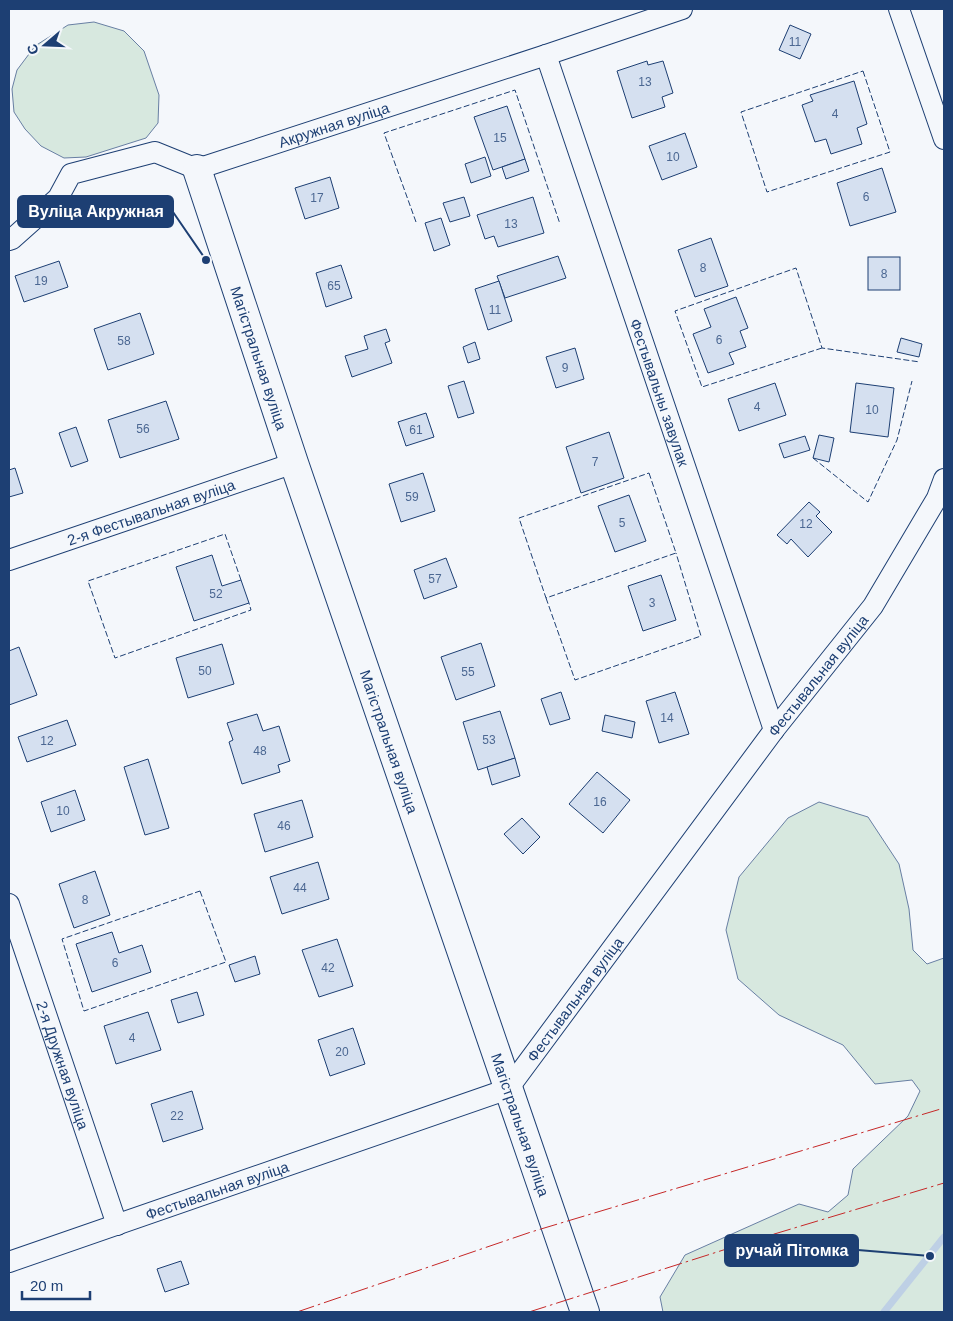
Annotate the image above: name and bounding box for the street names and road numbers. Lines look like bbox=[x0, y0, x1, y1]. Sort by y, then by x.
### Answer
street label: Акружная вуліца bbox=[276, 98, 392, 150]
street label: Магістральная вуліца bbox=[228, 284, 291, 433]
street label: Фестывальны завулак bbox=[627, 316, 693, 469]
street label: 2-я Фестывальная вуліца bbox=[65, 475, 238, 548]
street label: Фестывальная вуліца bbox=[764, 611, 872, 739]
street label: Магістральная вуліца bbox=[357, 668, 422, 816]
street label: Фестывальная вуліца bbox=[523, 933, 627, 1065]
street label: 2-я Дружная вуліца bbox=[34, 999, 93, 1132]
street label: Магістральная вуліца bbox=[488, 1051, 553, 1199]
street label: Фестывальная вуліца bbox=[143, 1157, 291, 1223]

